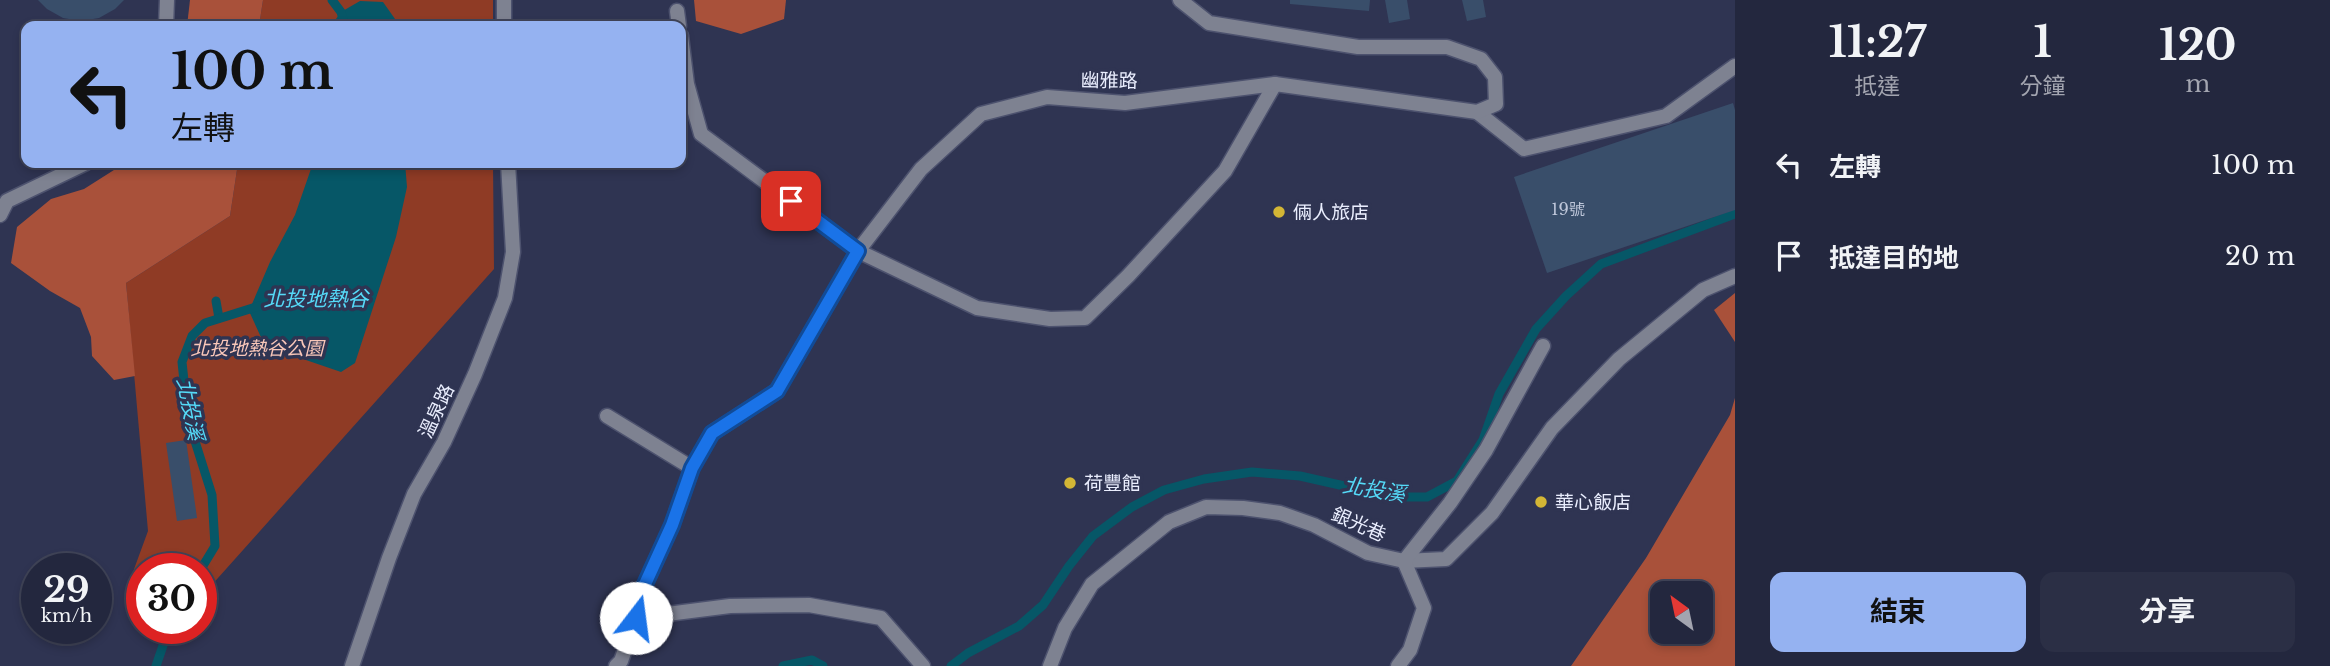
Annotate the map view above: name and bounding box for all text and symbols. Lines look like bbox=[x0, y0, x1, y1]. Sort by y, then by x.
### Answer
text: 11:27 bbox=[1829, 16, 1926, 68]
text: 1 bbox=[2033, 16, 2052, 68]
text: 120 bbox=[2159, 19, 2236, 71]
text: 100 m bbox=[171, 41, 334, 102]
icon: left bbox=[56, 49, 147, 140]
street label: 幽雅路 bbox=[1080, 69, 1138, 92]
text: m bbox=[2185, 70, 2210, 98]
text: 抵達 bbox=[1854, 72, 1900, 100]
text: 分鐘 bbox=[2020, 72, 2066, 100]
text: 左轉 bbox=[171, 108, 235, 148]
icon: left bbox=[1770, 146, 1808, 184]
text: 100 m bbox=[2211, 149, 2295, 181]
text: 左轉 bbox=[1829, 151, 1881, 183]
pin bbox=[761, 171, 821, 231]
icon: arrive bbox=[772, 182, 810, 220]
house number: 19號 bbox=[1551, 199, 1585, 219]
place label: 倆人旅店 bbox=[1293, 201, 1369, 224]
marker: 倆人旅店 bbox=[1271, 204, 1287, 220]
icon: arrive bbox=[1770, 237, 1808, 275]
text: 20 m bbox=[2225, 240, 2295, 272]
text: 抵達目的地 bbox=[1829, 242, 1959, 274]
water label: 北投地熱谷 bbox=[264, 286, 370, 312]
park label: 北投地熱谷公園 bbox=[190, 337, 326, 360]
water label: 北投溪 bbox=[171, 376, 209, 445]
street label: 溫泉路 bbox=[414, 381, 459, 442]
place label: 荷豐館 bbox=[1084, 472, 1141, 495]
water label: 北投溪 bbox=[1341, 472, 1410, 508]
marker: 荷豐館 bbox=[1062, 475, 1078, 491]
place label: 華心飯店 bbox=[1555, 491, 1631, 514]
marker: 華心飯店 bbox=[1533, 494, 1549, 510]
street label: 銀光巷 bbox=[1328, 502, 1390, 547]
speed limit sign: 30 bbox=[126, 553, 217, 644]
text: 29 bbox=[43, 568, 90, 611]
button: 結束 bbox=[1770, 572, 2026, 652]
button: 分享 bbox=[2040, 572, 2295, 652]
position arrow bbox=[599, 581, 673, 655]
north arrow bbox=[1650, 581, 1713, 644]
map controls bbox=[1650, 581, 1713, 644]
text: km/h bbox=[41, 605, 92, 627]

